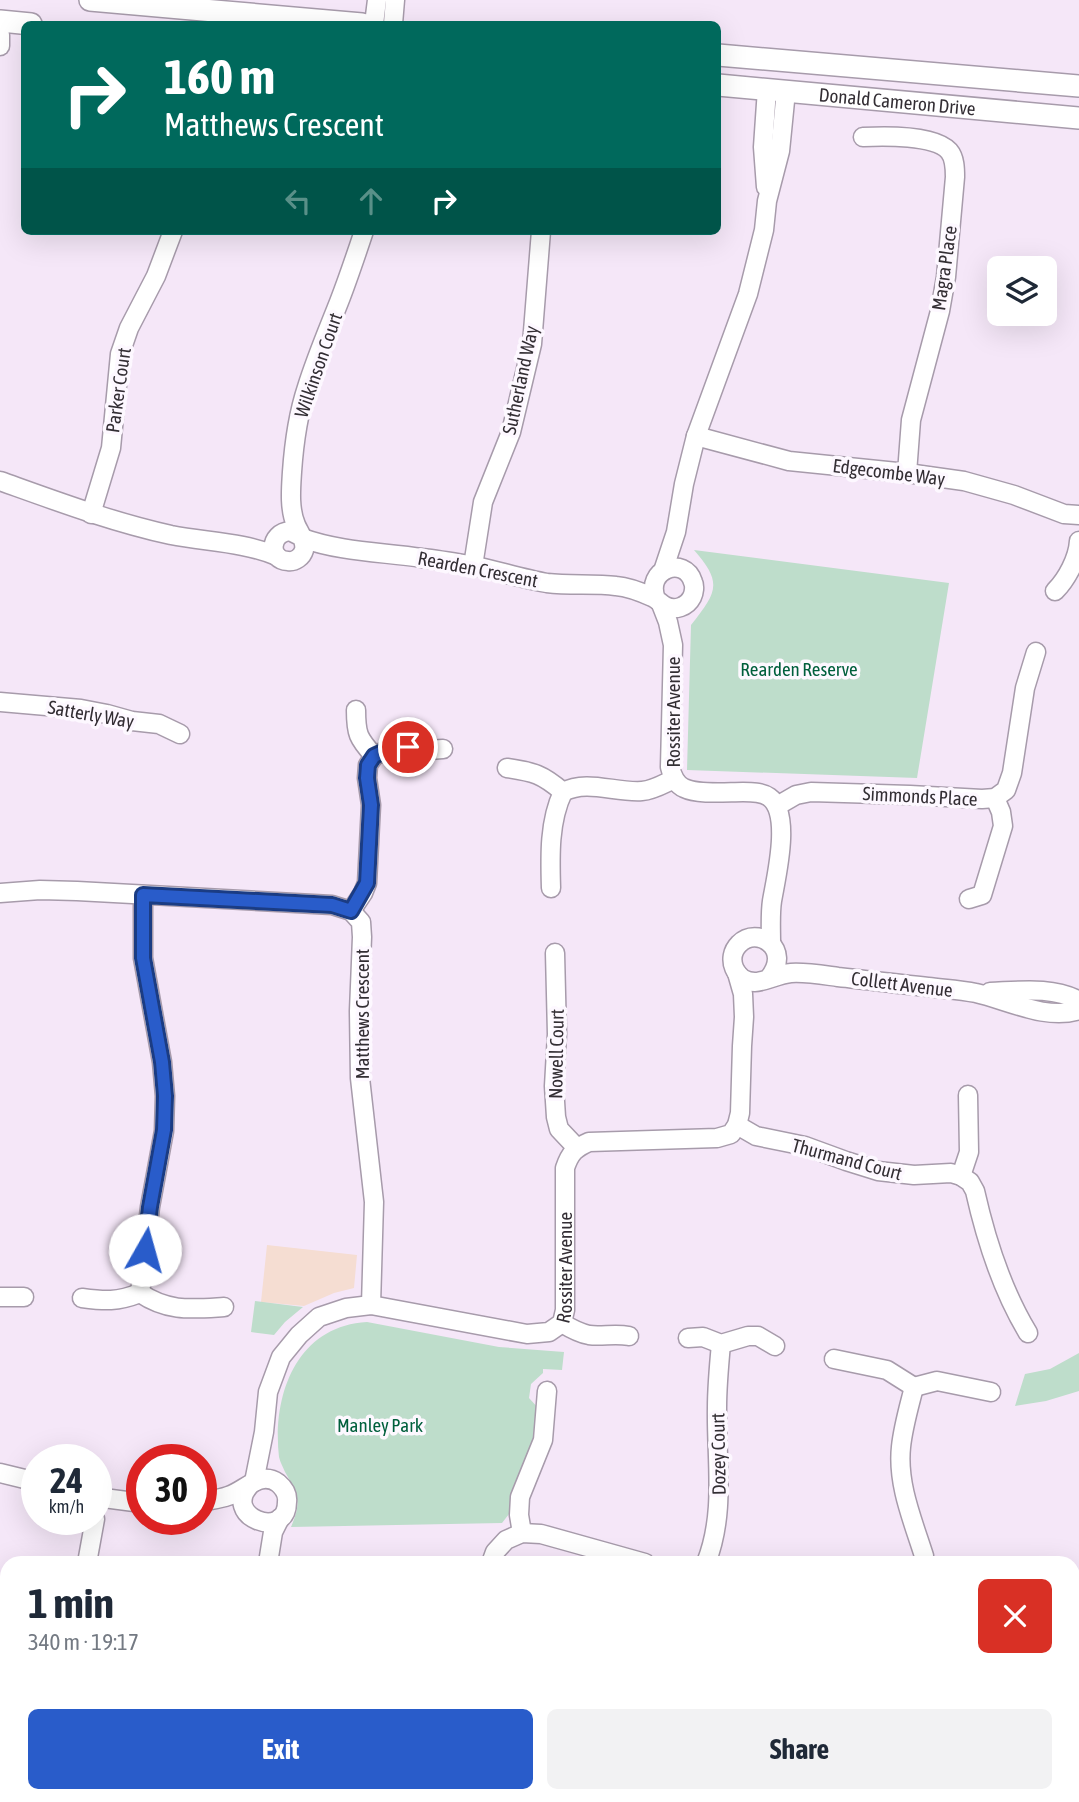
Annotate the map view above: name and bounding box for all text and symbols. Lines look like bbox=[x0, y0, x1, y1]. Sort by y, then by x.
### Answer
text: 160 m bbox=[164, 48, 275, 104]
icon: right bbox=[49, 49, 140, 140]
street label: Donald Cameron Drive bbox=[818, 83, 976, 119]
text: Matthews Crescent bbox=[164, 106, 384, 143]
icon: left bbox=[279, 182, 317, 220]
icon: ahead bbox=[352, 182, 390, 220]
icon: right bbox=[425, 182, 463, 220]
street label: Magra Place bbox=[927, 224, 961, 312]
map controls bbox=[987, 256, 1057, 326]
button: layers bbox=[987, 256, 1057, 326]
street label: Wilkinson Court bbox=[290, 310, 346, 420]
street label: Sutherland Way bbox=[498, 323, 542, 436]
street label: Parker Court bbox=[101, 346, 135, 434]
street label: Edgecombe Way bbox=[831, 454, 947, 490]
street label: Rearden Crescent bbox=[416, 547, 540, 591]
street label: Rossiter Avenue bbox=[662, 657, 684, 767]
park label: Rearden Reserve bbox=[740, 658, 858, 680]
street label: Satterly Way bbox=[46, 696, 136, 732]
pin bbox=[378, 717, 438, 777]
icon: arrive bbox=[389, 728, 427, 766]
street label: Simmonds Place bbox=[862, 782, 978, 810]
street label: Matthews Crescent bbox=[351, 949, 373, 1079]
street label: Collett Avenue bbox=[850, 967, 954, 1001]
street label: Nowell Court bbox=[544, 1009, 568, 1099]
street label: Thurmand Court bbox=[790, 1134, 904, 1184]
street label: Rossiter Avenue bbox=[551, 1212, 576, 1325]
position arrow bbox=[108, 1213, 182, 1287]
street label: Dozey Court bbox=[706, 1413, 730, 1495]
park label: Manley Park bbox=[337, 1414, 424, 1436]
speed limit sign: 30 bbox=[126, 1444, 217, 1535]
text: 24 bbox=[50, 1460, 83, 1500]
text: km/h bbox=[49, 1496, 84, 1517]
text: 1 min bbox=[28, 1579, 114, 1627]
button: close bbox=[978, 1579, 1052, 1653]
text: 340 m · 19:17 bbox=[28, 1629, 139, 1655]
button: Exit bbox=[28, 1709, 533, 1789]
button: Share bbox=[547, 1709, 1052, 1789]

